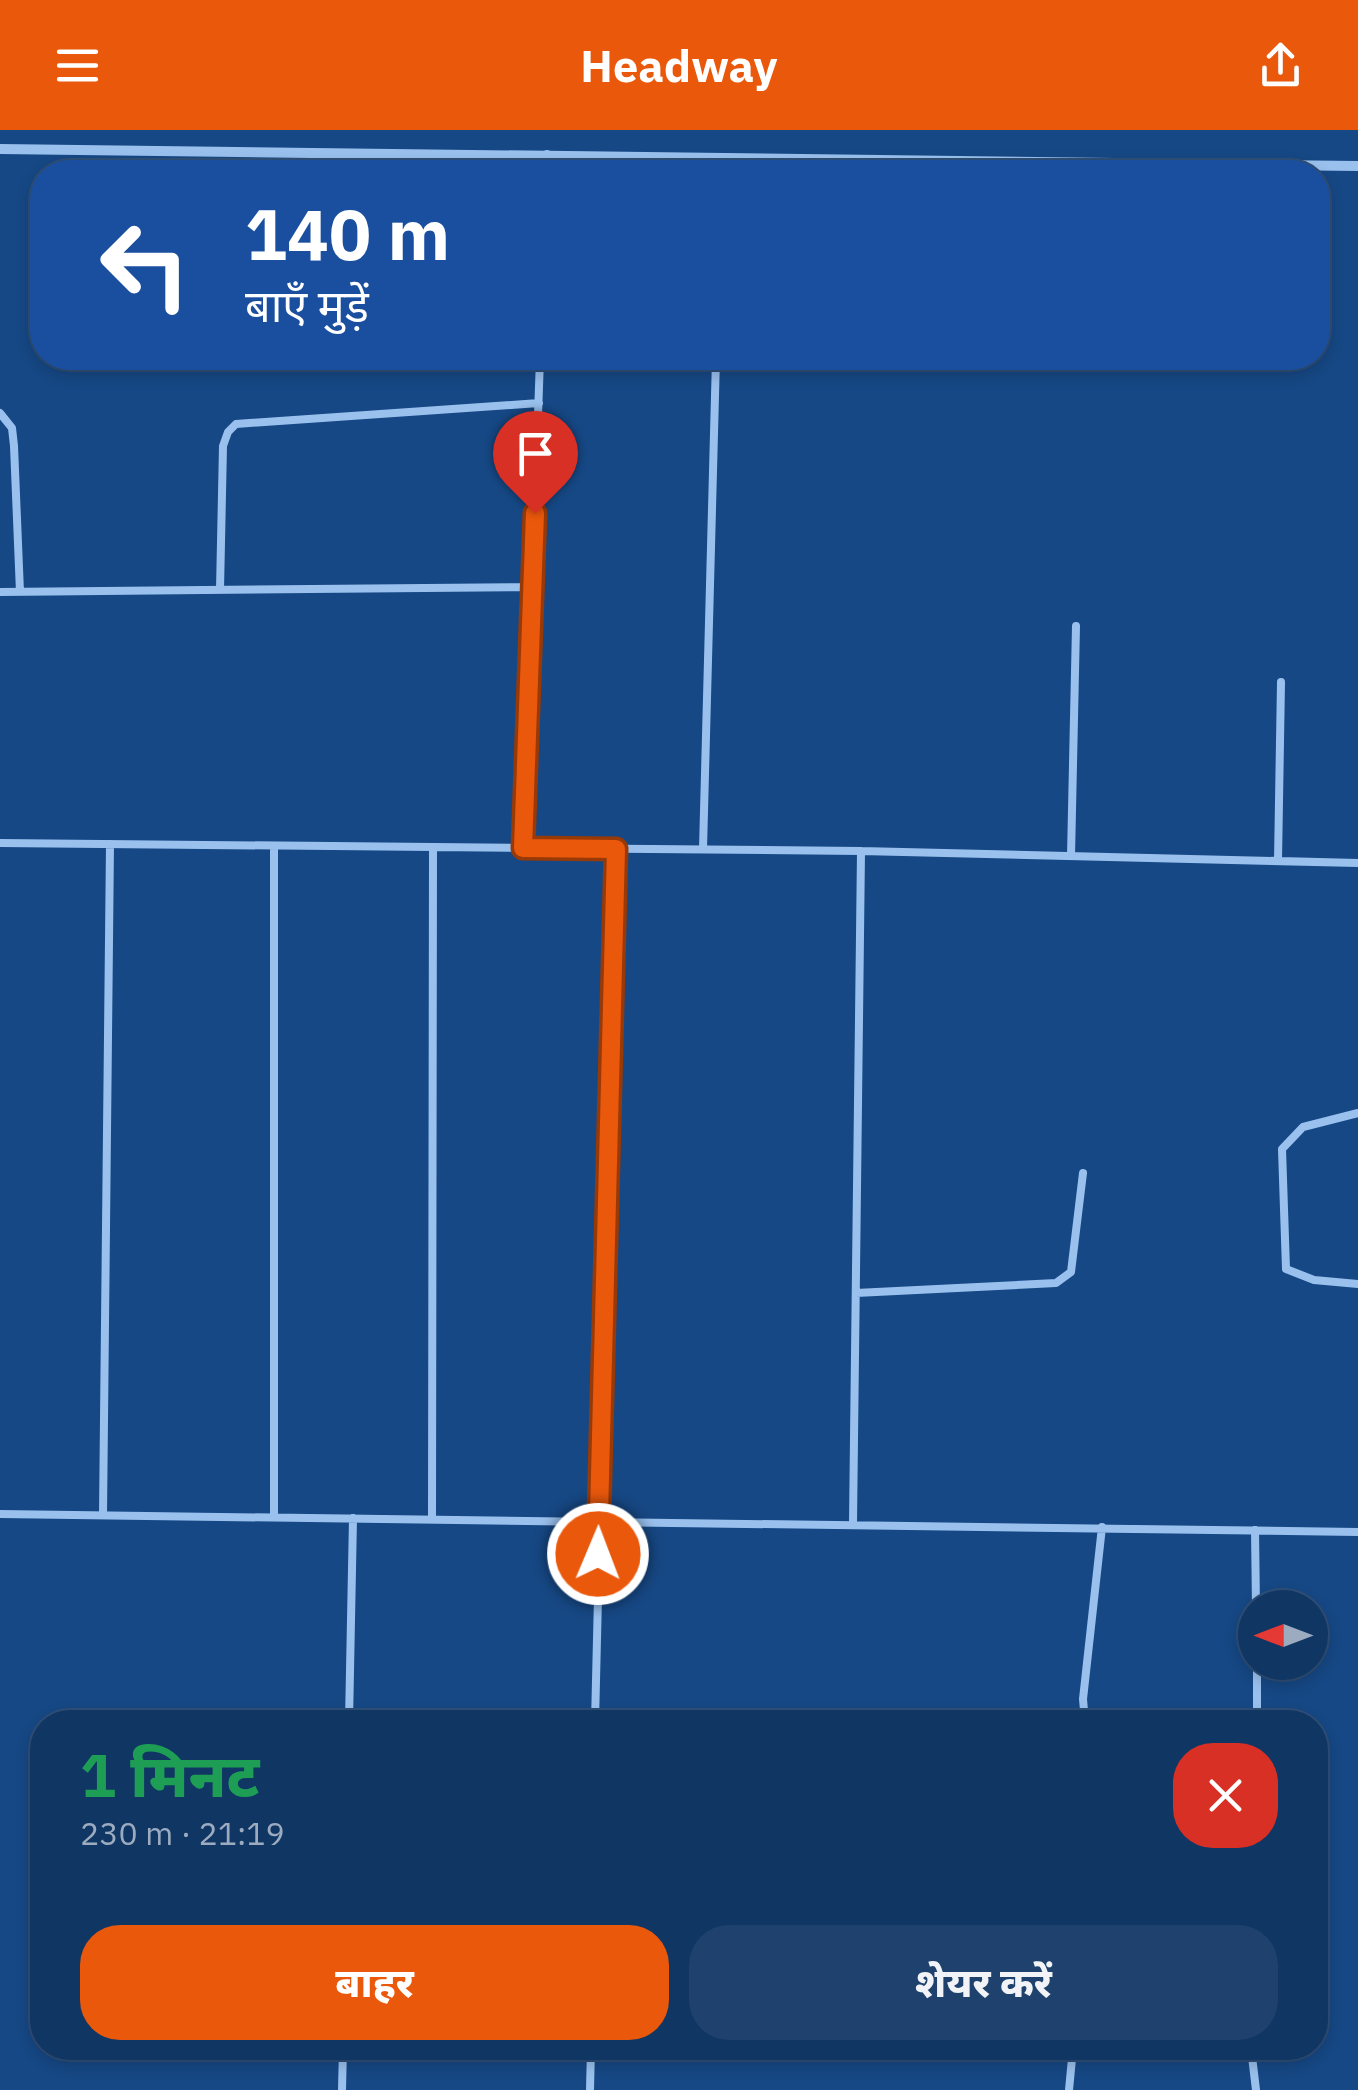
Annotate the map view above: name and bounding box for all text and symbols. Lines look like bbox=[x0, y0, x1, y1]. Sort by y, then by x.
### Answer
text: Headway bbox=[580, 36, 778, 94]
icon: menu bbox=[50, 38, 105, 93]
icon: share bbox=[1253, 38, 1308, 93]
text: 140 m bbox=[245, 188, 450, 279]
icon: left bbox=[80, 200, 210, 330]
text: बाएँ मुड़ें bbox=[245, 276, 369, 334]
pin bbox=[493, 411, 578, 514]
icon: arrive bbox=[508, 426, 563, 481]
position arrow bbox=[546, 1502, 650, 1606]
north arrow bbox=[1238, 1590, 1328, 1680]
map controls bbox=[1238, 1590, 1328, 1680]
text: 1 मिनट bbox=[80, 1735, 259, 1814]
button: close bbox=[1173, 1743, 1278, 1848]
text: 230 m · 21:19 bbox=[80, 1812, 285, 1854]
button: बाहर bbox=[80, 1925, 669, 2040]
button: शेयर करें bbox=[689, 1925, 1278, 2040]

